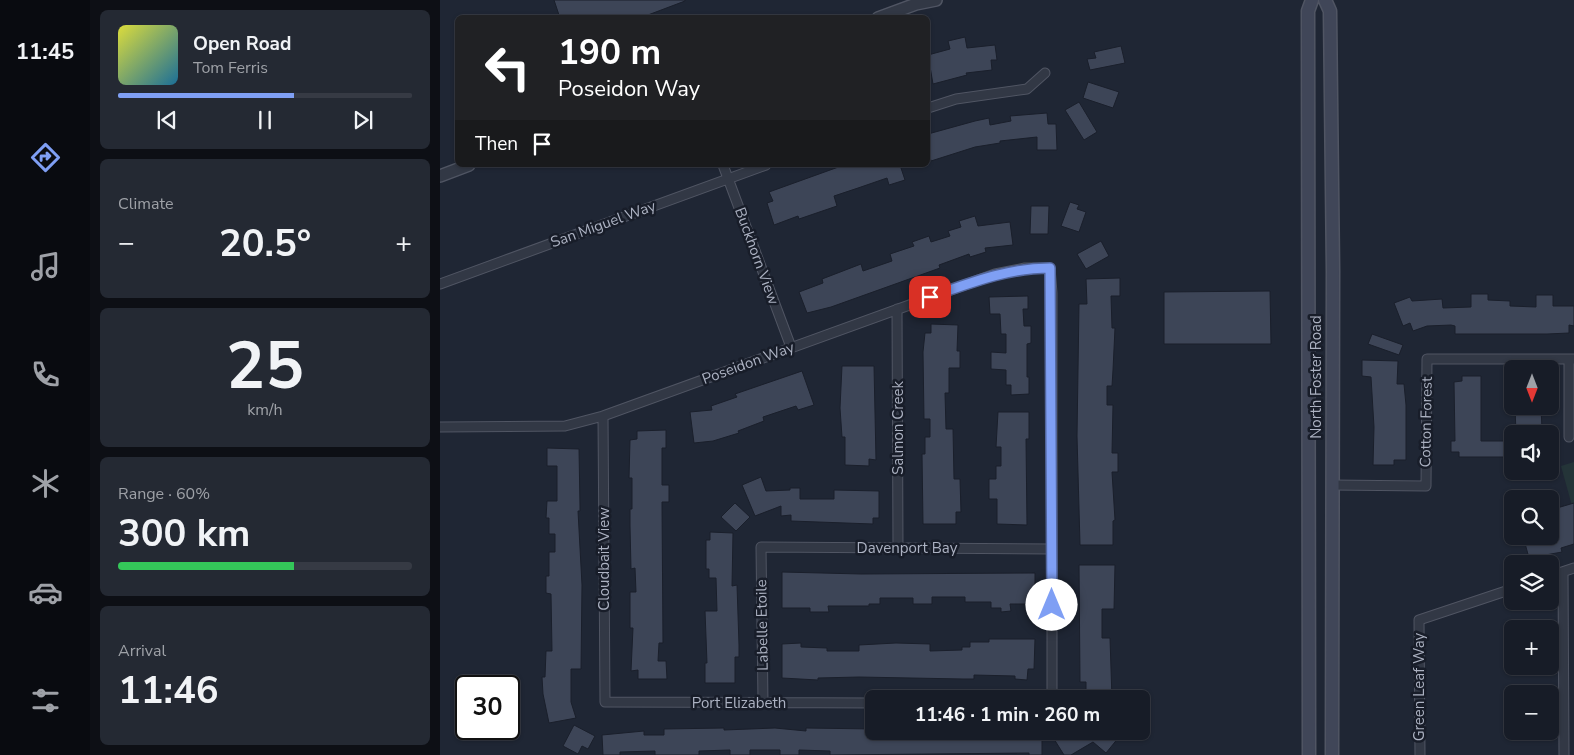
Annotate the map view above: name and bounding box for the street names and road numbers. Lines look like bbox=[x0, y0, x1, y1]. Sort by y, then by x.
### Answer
street label: San Miguel Way bbox=[548, 196, 659, 252]
street label: Buckhorn View bbox=[730, 205, 784, 308]
street label: North Foster Road bbox=[1306, 315, 1326, 439]
street label: Poseidon Way bbox=[699, 337, 797, 389]
street label: Cotton Forest bbox=[1415, 376, 1437, 468]
street label: Salmon Creek bbox=[888, 381, 908, 475]
street label: Cloudbait View bbox=[594, 507, 614, 611]
street label: Davenport Bay bbox=[857, 538, 958, 558]
street label: Labelle Etoile bbox=[751, 579, 773, 671]
street label: Green Leaf Way bbox=[1409, 632, 1429, 741]
street label: Port Elizabeth bbox=[692, 693, 786, 713]

